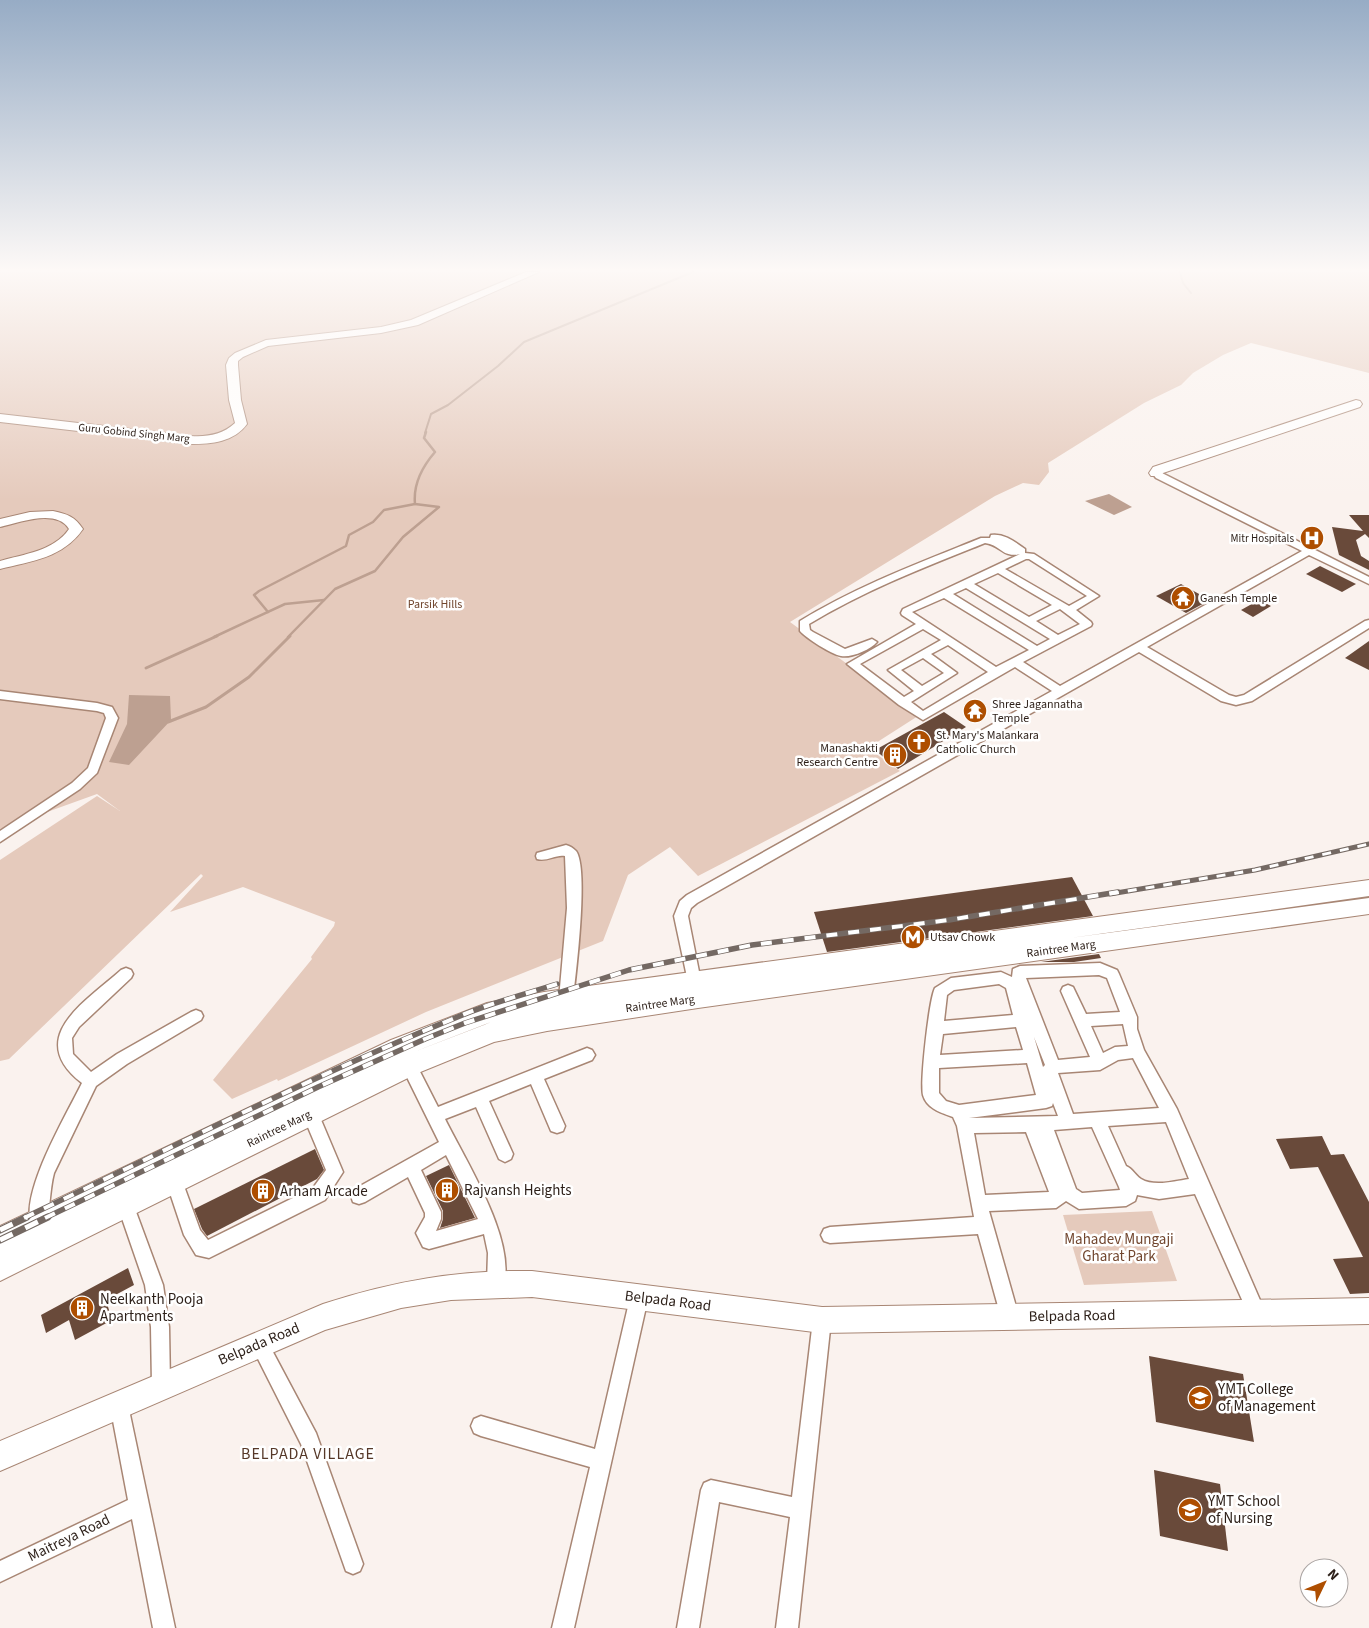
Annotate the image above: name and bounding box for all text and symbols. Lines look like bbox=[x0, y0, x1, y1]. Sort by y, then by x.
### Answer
street label: Guru Gobind Singh Marg bbox=[78, 420, 191, 446]
hospital icon: Mitr Hospitals bbox=[1299, 525, 1325, 551]
place label: Mitr Hospitals bbox=[1231, 531, 1294, 546]
temple icon: Ganesh Temple bbox=[1170, 585, 1196, 611]
place label: Ganesh Temple bbox=[1200, 590, 1277, 607]
park label: Parsik Hills bbox=[408, 596, 462, 613]
place label: Shree Jagannatha Temple bbox=[992, 696, 1083, 727]
temple icon: Shree Jagannatha Temple bbox=[962, 698, 988, 724]
place label: St. Mary's Malankara Catholic Church bbox=[936, 727, 1039, 758]
church icon: St. Mary's Malankara Catholic Church bbox=[906, 729, 932, 755]
place label: Manashakti Research Centre bbox=[797, 740, 878, 771]
building icon: Manashakti Research Centre bbox=[882, 742, 908, 768]
metro station icon: Utsav Chowk bbox=[900, 924, 926, 950]
place label: Utsav Chowk bbox=[930, 929, 995, 946]
street label: Raintree Marg bbox=[1025, 936, 1097, 962]
street label: Raintree Marg bbox=[624, 991, 696, 1017]
street label: Raintree Marg bbox=[244, 1106, 314, 1152]
building icon: Rajvansh Heights bbox=[434, 1177, 460, 1203]
building icon: Arham Arcade bbox=[250, 1178, 276, 1204]
place label: Rajvansh Heights bbox=[464, 1180, 572, 1201]
place label: Arham Arcade bbox=[280, 1181, 368, 1202]
park label: Mahadev Mungaji Gharat Park bbox=[1064, 1229, 1174, 1267]
street label: Belpada Road bbox=[624, 1285, 712, 1317]
place label: Neelkanth Pooja Apartments bbox=[100, 1289, 203, 1327]
building icon: Neelkanth Pooja Apartments bbox=[69, 1295, 95, 1321]
street label: Belpada Road bbox=[1028, 1305, 1116, 1327]
street label: Belpada Road bbox=[215, 1317, 303, 1371]
place label: YMT College of Management bbox=[1217, 1379, 1316, 1417]
school or university icon: YMT College of Management bbox=[1187, 1385, 1213, 1411]
district label: BELPADA VILLAGE bbox=[241, 1443, 375, 1465]
place label: YMT School of Nursing bbox=[1207, 1491, 1280, 1529]
school or university icon: YMT School of Nursing bbox=[1177, 1497, 1203, 1523]
street label: Maitreya Road bbox=[24, 1509, 114, 1567]
north arrow bbox=[1299, 1558, 1349, 1608]
text: N bbox=[1322, 1565, 1343, 1585]

